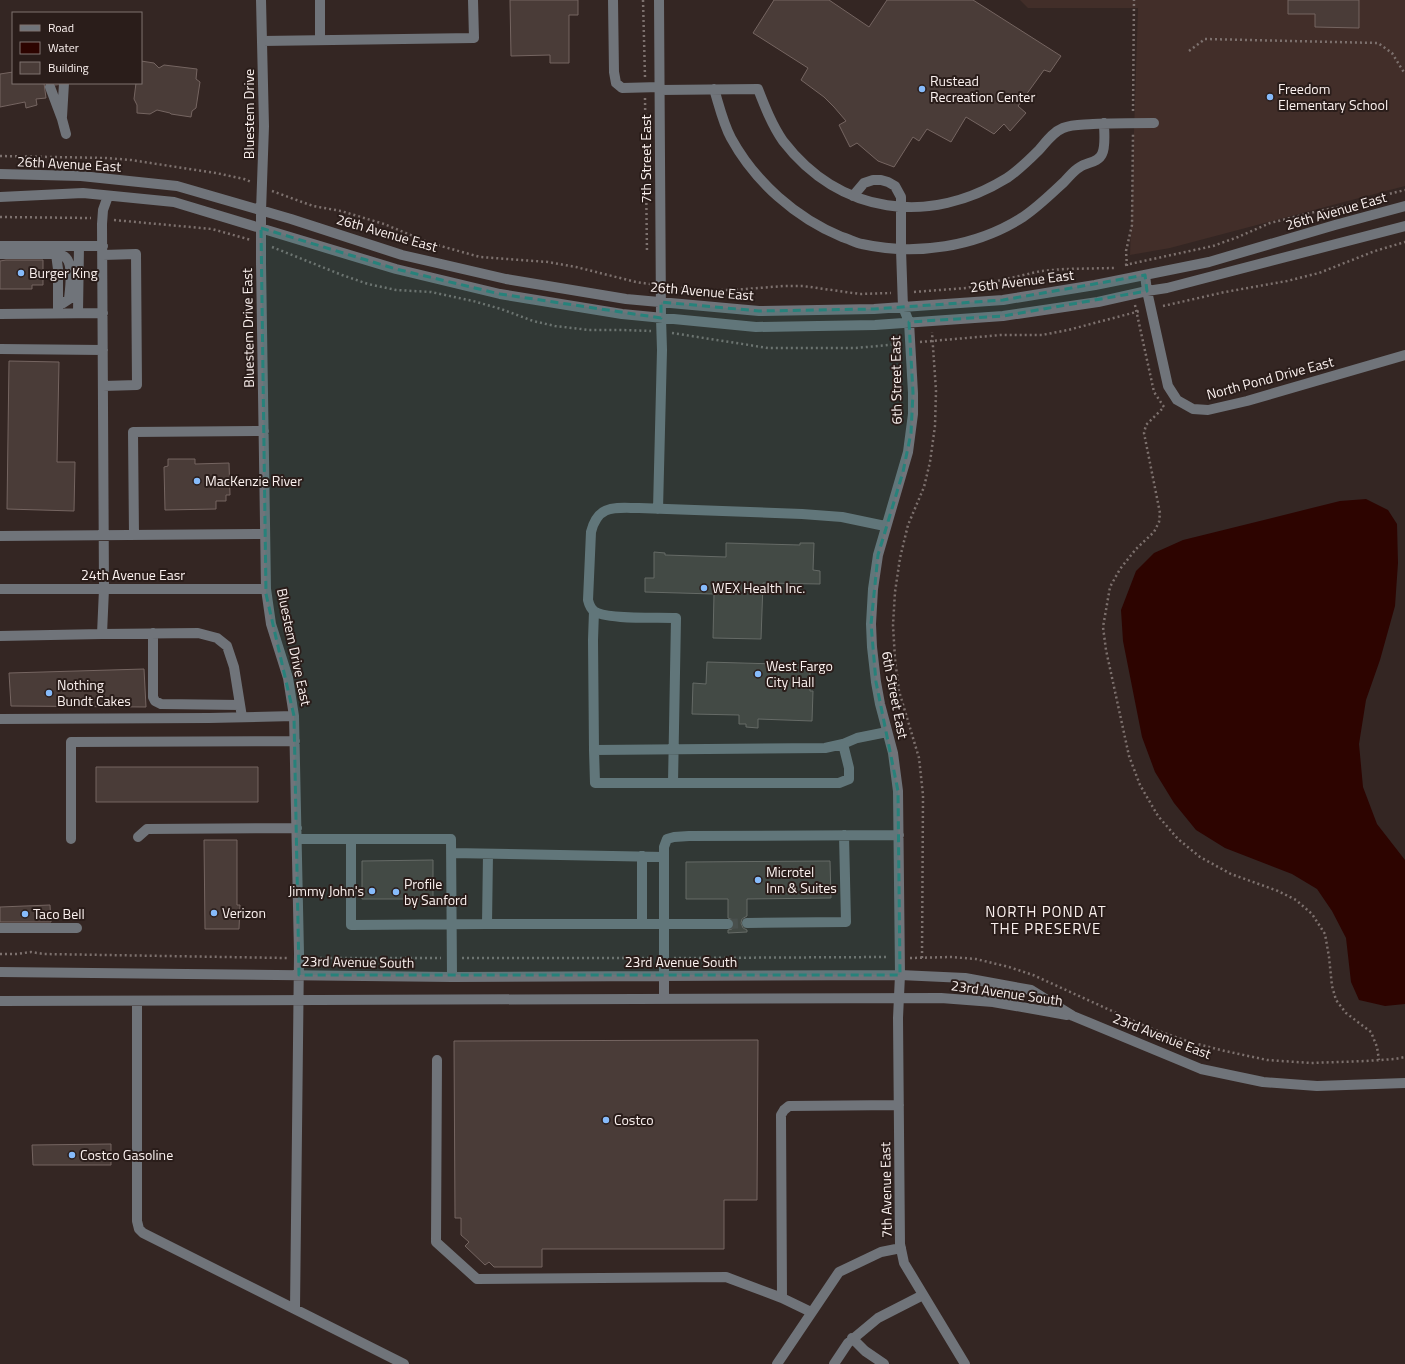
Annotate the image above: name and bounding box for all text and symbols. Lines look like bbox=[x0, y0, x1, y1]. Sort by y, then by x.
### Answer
legend bbox=[12, 12, 142, 84]
text: Road bbox=[48, 18, 74, 37]
text: Water bbox=[48, 38, 79, 57]
text: Building bbox=[48, 58, 89, 77]
street label: Bluestem Drive bbox=[238, 69, 259, 159]
place label: Rustead Recreation Center bbox=[930, 70, 1035, 107]
place label: Freedom Elementary School bbox=[1278, 78, 1388, 115]
marker: Rustead Recreation Center bbox=[917, 84, 927, 94]
marker: Freedom Elementary School bbox=[1265, 92, 1275, 102]
street label: 7th Street East bbox=[635, 115, 656, 203]
street label: 26th Avenue East bbox=[16, 150, 122, 177]
street label: 26th Avenue East bbox=[1283, 186, 1389, 235]
street label: 26th Avenue East bbox=[334, 208, 440, 257]
place label: Burger King bbox=[29, 262, 98, 283]
street label: 26th Avenue East bbox=[969, 264, 1075, 297]
marker: Burger King bbox=[16, 268, 26, 278]
street label: Bluestem Drive East bbox=[236, 268, 259, 388]
street label: 26th Avenue East bbox=[649, 275, 755, 306]
street label: 6th Street East bbox=[884, 335, 907, 425]
street label: North Pond Drive East bbox=[1204, 350, 1336, 405]
place label: MacKenzie River bbox=[205, 470, 302, 491]
marker: MacKenzie River bbox=[192, 476, 202, 486]
street label: 24th Avenue Easr bbox=[81, 564, 185, 585]
place label: WEX Health Inc. bbox=[712, 577, 805, 598]
marker: WEX Health Inc. bbox=[699, 583, 709, 593]
street label: Bluestem Drive East bbox=[272, 586, 317, 708]
street label: 6th Street East bbox=[877, 649, 914, 741]
place label: West Fargo City Hall bbox=[766, 655, 833, 692]
marker: West Fargo City Hall bbox=[753, 669, 763, 679]
place label: Nothing Bundt Cakes bbox=[57, 674, 131, 711]
marker: Nothing Bundt Cakes bbox=[44, 688, 54, 698]
place label: Microtel Inn & Suites bbox=[766, 861, 837, 898]
place label: Profile by Sanford bbox=[404, 873, 467, 910]
marker: Microtel Inn & Suites bbox=[753, 875, 763, 885]
place label: Jimmy John's bbox=[288, 880, 364, 901]
marker: Jimmy John's bbox=[367, 886, 377, 896]
marker: Profile by Sanford bbox=[391, 887, 401, 897]
district label: NORTH POND AT THE PRESERVE bbox=[985, 900, 1107, 940]
place label: Verizon bbox=[222, 902, 266, 923]
place label: Taco Bell bbox=[33, 903, 85, 924]
marker: Verizon bbox=[209, 908, 219, 918]
marker: Taco Bell bbox=[20, 909, 30, 919]
street label: 23rd Avenue South bbox=[302, 950, 414, 973]
street label: 23rd Avenue South bbox=[625, 951, 737, 972]
street label: 23rd Avenue South bbox=[950, 974, 1064, 1011]
street label: 23rd Avenue East bbox=[1110, 1007, 1215, 1064]
place label: Costco bbox=[614, 1109, 654, 1130]
marker: Costco bbox=[601, 1115, 611, 1125]
street label: 7th Avenue East bbox=[874, 1142, 897, 1238]
place label: Costco Gasoline bbox=[80, 1144, 173, 1165]
marker: Costco Gasoline bbox=[67, 1150, 77, 1160]

